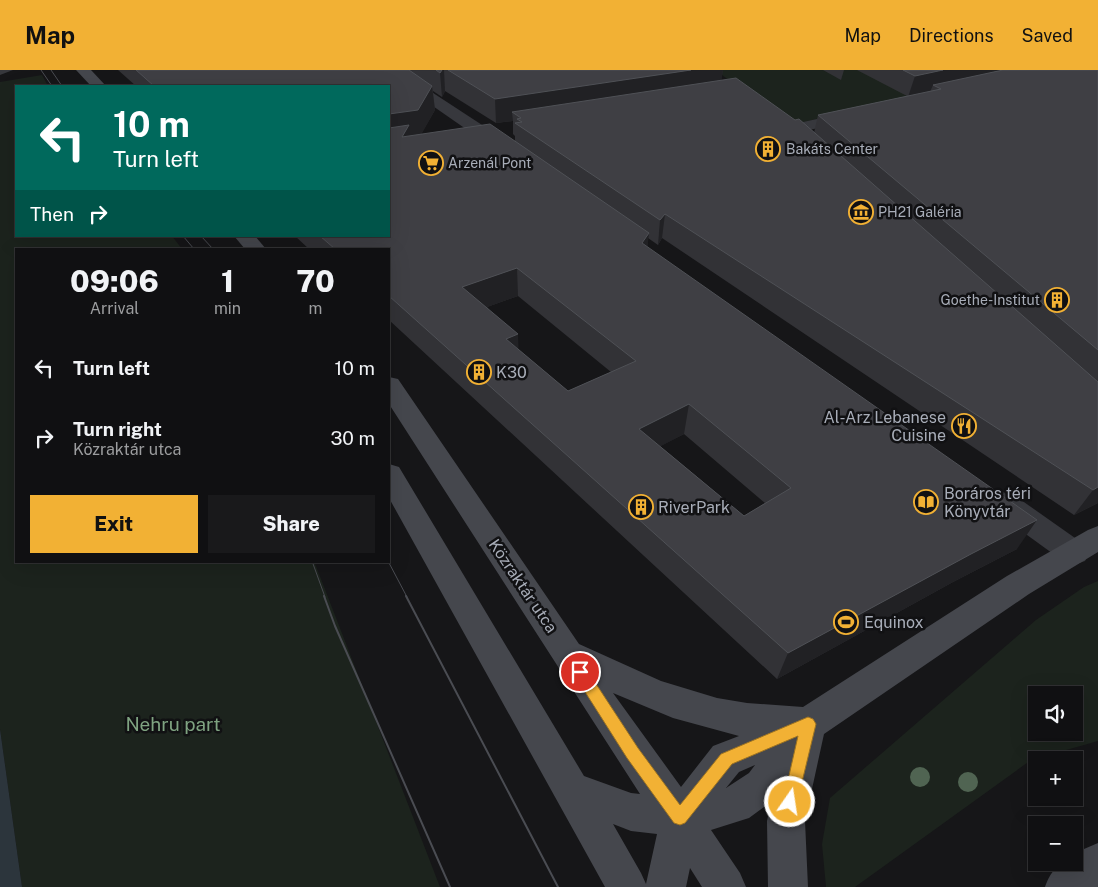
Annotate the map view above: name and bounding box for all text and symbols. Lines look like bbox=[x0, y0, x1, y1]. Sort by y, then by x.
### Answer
text: Map bbox=[25, 21, 75, 49]
text: Map bbox=[844, 25, 881, 46]
text: Directions bbox=[909, 25, 994, 46]
text: Saved bbox=[1022, 25, 1073, 46]
text: 10 m bbox=[113, 104, 190, 145]
icon: left bbox=[30, 105, 95, 170]
building icon: Bakáts Center bbox=[755, 136, 781, 162]
place label: Bakáts Center bbox=[786, 141, 878, 157]
text: Turn left bbox=[113, 146, 199, 172]
supermarket icon: Arzenál Pont bbox=[418, 150, 444, 176]
place label: Arzenál Pont bbox=[448, 155, 532, 171]
museum icon: PH21 Galéria bbox=[848, 199, 874, 225]
icon: right bbox=[84, 200, 112, 228]
text: Then bbox=[30, 203, 74, 225]
place label: PH21 Galéria bbox=[878, 204, 962, 220]
text: 09:06 bbox=[70, 263, 159, 299]
text: 1 bbox=[221, 263, 234, 299]
text: 70 bbox=[296, 263, 335, 299]
building icon: Goethe-Institut bbox=[1044, 287, 1070, 313]
place label: Goethe-Institut bbox=[941, 292, 1040, 308]
text: Arrival bbox=[90, 299, 139, 318]
text: min bbox=[214, 299, 241, 318]
text: m bbox=[309, 299, 322, 318]
icon: left bbox=[30, 354, 58, 382]
text: Turn left bbox=[73, 357, 150, 379]
text: 10 m bbox=[335, 357, 375, 379]
building icon: K30 bbox=[466, 359, 492, 385]
place label: K30 bbox=[496, 363, 527, 382]
place label: Al-Arz Lebanese Cuisine bbox=[823, 408, 946, 445]
restaurant icon: Al-Arz Lebanese Cuisine bbox=[951, 413, 977, 439]
text: Turn right bbox=[73, 418, 162, 440]
icon: right bbox=[30, 424, 58, 452]
text: 30 m bbox=[330, 427, 375, 449]
text: Közraktár utca bbox=[73, 440, 181, 459]
place label: Boráros téri Könyvtár bbox=[944, 484, 1031, 521]
library icon: Boráros téri Könyvtár bbox=[913, 489, 939, 515]
building icon: RiverPark bbox=[628, 494, 654, 520]
button: Exit bbox=[30, 495, 198, 553]
button: Share bbox=[208, 495, 375, 553]
place label: RiverPark bbox=[658, 498, 730, 517]
street label: Közraktár utca bbox=[485, 536, 561, 636]
sports icon: Equinox bbox=[833, 609, 859, 635]
place label: Equinox bbox=[864, 613, 924, 632]
pin bbox=[559, 651, 601, 693]
icon: arrive bbox=[566, 658, 594, 686]
map controls bbox=[1028, 686, 1083, 871]
button: sound bbox=[1028, 686, 1083, 741]
park label: Nehru part bbox=[125, 713, 221, 735]
button: + bbox=[1028, 751, 1083, 806]
position arrow bbox=[763, 775, 815, 827]
button: − bbox=[1028, 816, 1083, 871]

